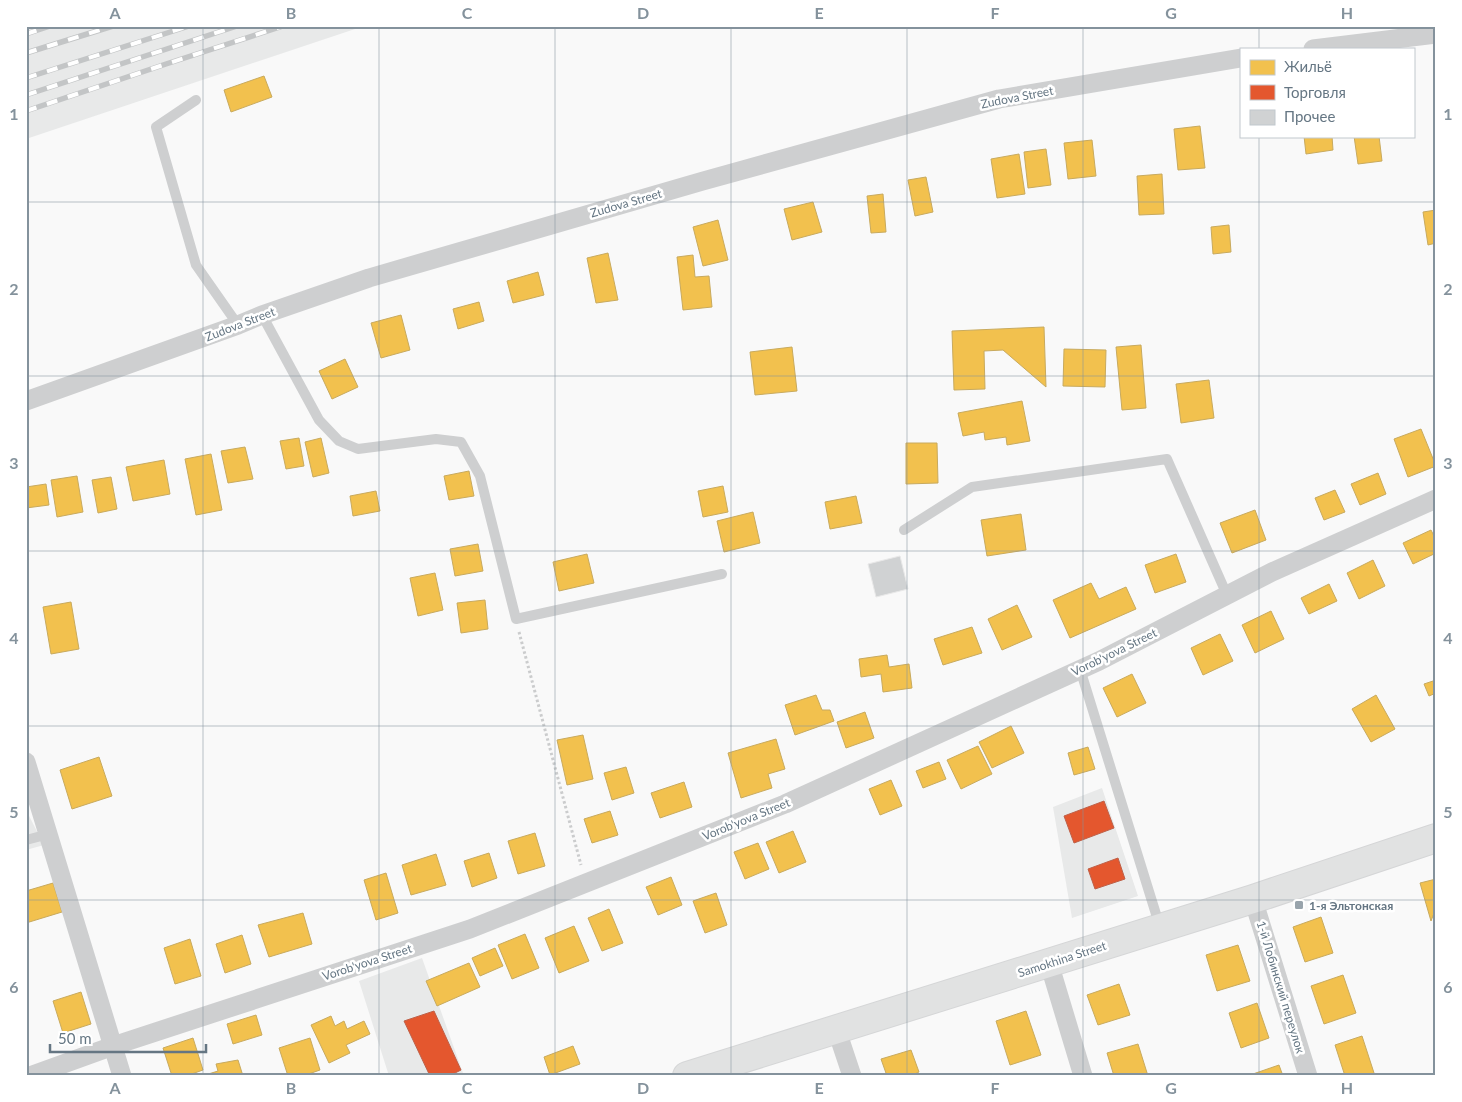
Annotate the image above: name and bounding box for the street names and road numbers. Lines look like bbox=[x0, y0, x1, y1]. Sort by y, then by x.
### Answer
street label: Zudova Street bbox=[979, 82, 1055, 111]
street label: Zudova Street bbox=[589, 185, 664, 220]
street label: Zudova Street bbox=[203, 304, 278, 344]
street label: Vorob'yova Street bbox=[1069, 625, 1160, 679]
street label: Vorob'yova Street bbox=[700, 794, 793, 843]
street label: 1-й Лобинский переулок bbox=[1254, 919, 1309, 1056]
street label: Samokhina Street bbox=[1016, 937, 1109, 980]
street label: Vorob'yova Street bbox=[320, 940, 414, 984]

